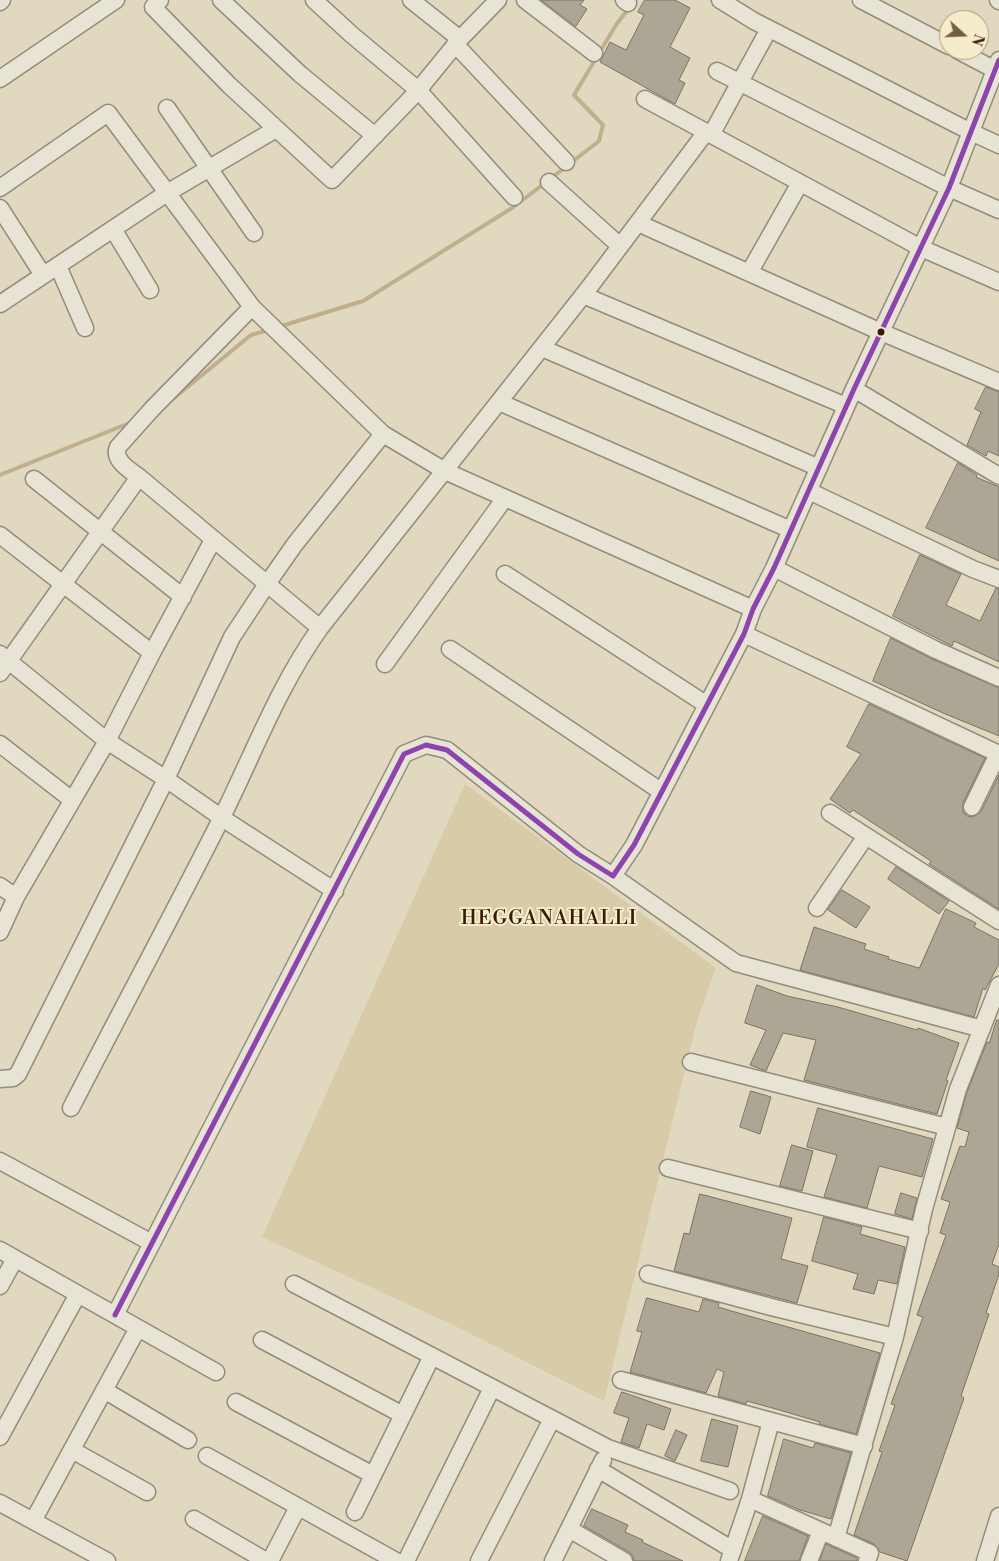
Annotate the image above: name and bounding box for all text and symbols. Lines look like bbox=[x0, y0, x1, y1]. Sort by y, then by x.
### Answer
north arrow bbox=[939, 10, 989, 60]
text: N bbox=[967, 31, 988, 48]
unlabelled marker bbox=[876, 327, 886, 337]
district label: HEGGANAHALLI bbox=[459, 907, 639, 931]

